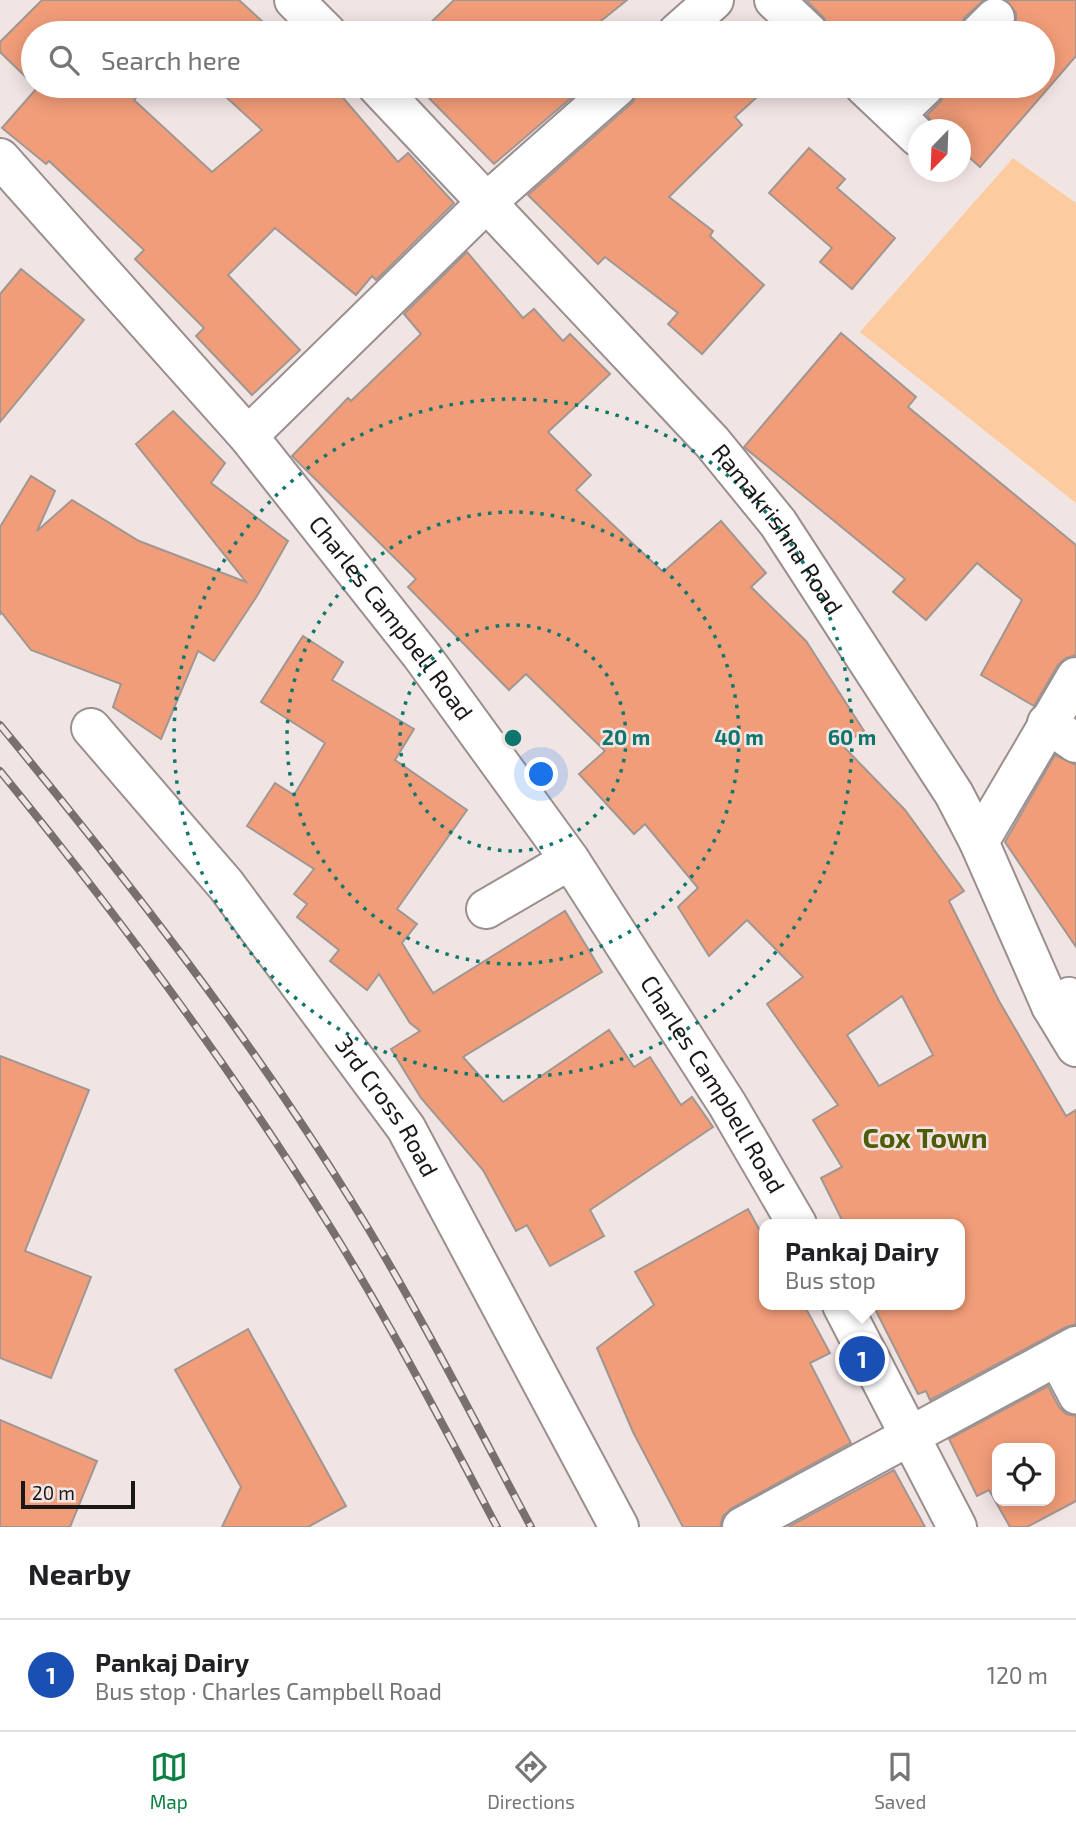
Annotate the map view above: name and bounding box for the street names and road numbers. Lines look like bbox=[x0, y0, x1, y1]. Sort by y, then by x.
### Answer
street label: Ramakrishna Road bbox=[706, 437, 850, 620]
street label: Charles Campbell Road bbox=[304, 509, 480, 725]
street label: Charles Campbell Road bbox=[635, 970, 792, 1198]
street label: 3rd Cross Road bbox=[330, 1030, 445, 1181]

